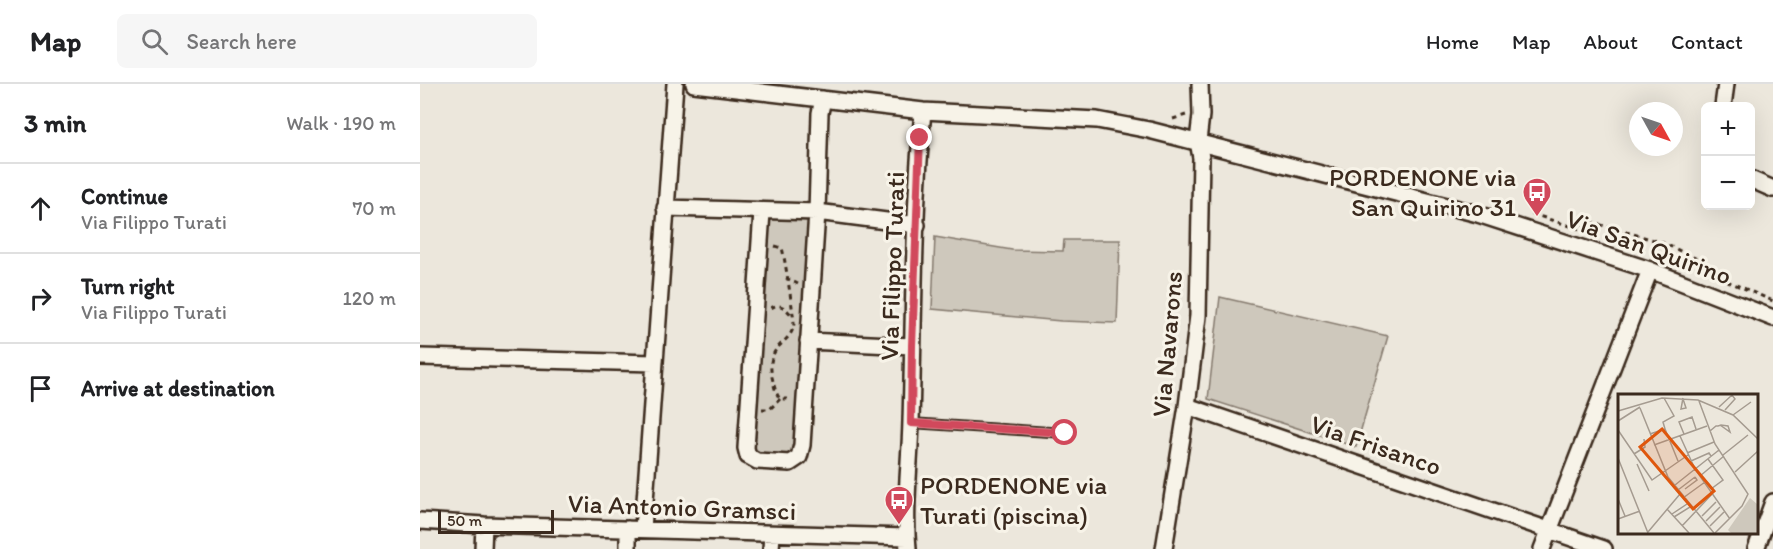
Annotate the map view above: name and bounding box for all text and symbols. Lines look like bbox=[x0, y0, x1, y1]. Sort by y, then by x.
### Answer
search box bbox=[117, 14, 537, 68]
text: Map bbox=[30, 24, 81, 58]
icon: search bbox=[138, 25, 171, 58]
text: Search here bbox=[186, 28, 297, 55]
text: Home bbox=[1426, 29, 1479, 54]
text: Map bbox=[1512, 29, 1551, 54]
text: About bbox=[1584, 29, 1638, 54]
text: Contact bbox=[1671, 29, 1743, 54]
north arrow bbox=[1629, 102, 1683, 156]
map controls bbox=[1701, 102, 1755, 210]
button: + bbox=[1701, 102, 1755, 156]
text: 3 min bbox=[24, 107, 86, 139]
text: Walk · 190 m bbox=[286, 111, 396, 135]
route end bbox=[906, 124, 932, 150]
button: − bbox=[1701, 156, 1755, 210]
place label: PORDENONE via San Quirino 31 bbox=[1329, 161, 1516, 223]
street label: Via Filippo Turati bbox=[873, 171, 911, 361]
bus stop icon: PORDENONE via San Quirino 31 bbox=[1521, 176, 1553, 218]
text: Continue bbox=[81, 183, 168, 210]
icon: ahead bbox=[24, 192, 57, 225]
text: 70 m bbox=[352, 196, 396, 220]
street label: Via San Quirino bbox=[1562, 202, 1736, 292]
text: Via Filippo Turati bbox=[81, 210, 227, 234]
street label: Via Navarons bbox=[1145, 270, 1189, 418]
text: Turn right bbox=[81, 273, 175, 300]
icon: right bbox=[24, 282, 57, 315]
text: 120 m bbox=[343, 286, 396, 310]
text: Via Filippo Turati bbox=[81, 300, 227, 324]
icon: arrive bbox=[24, 372, 57, 405]
text: Arrive at destination bbox=[81, 375, 275, 402]
inset map bbox=[1618, 394, 1758, 534]
street label: Via Frisanco bbox=[1306, 408, 1446, 482]
route start bbox=[1051, 419, 1077, 445]
place label: PORDENONE via Turati (piscina) bbox=[920, 469, 1107, 531]
bus stop icon: PORDENONE via Turati (piscina) bbox=[883, 484, 915, 526]
street label: Via Antonio Gramsci bbox=[567, 487, 797, 527]
scale bar bbox=[438, 507, 554, 534]
text: 50 m bbox=[447, 511, 482, 530]

